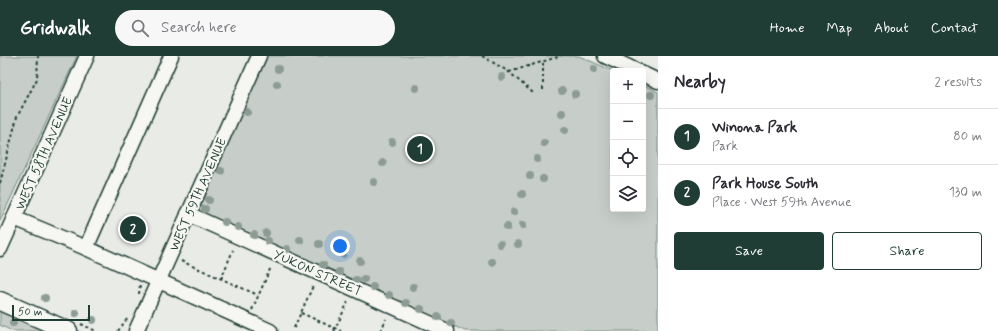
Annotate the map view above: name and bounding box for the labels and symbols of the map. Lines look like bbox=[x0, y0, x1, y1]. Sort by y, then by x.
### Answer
street label: WEST 58TH AVENUE bbox=[12, 94, 77, 213]
pin: 1 bbox=[407, 134, 433, 164]
street label: WEST 59TH AVENUE bbox=[166, 135, 231, 254]
pin: 2 bbox=[120, 214, 146, 244]
your location bbox=[330, 236, 350, 256]
street label: YUKON STREET bbox=[271, 246, 365, 301]
scale bar bbox=[12, 303, 90, 322]

